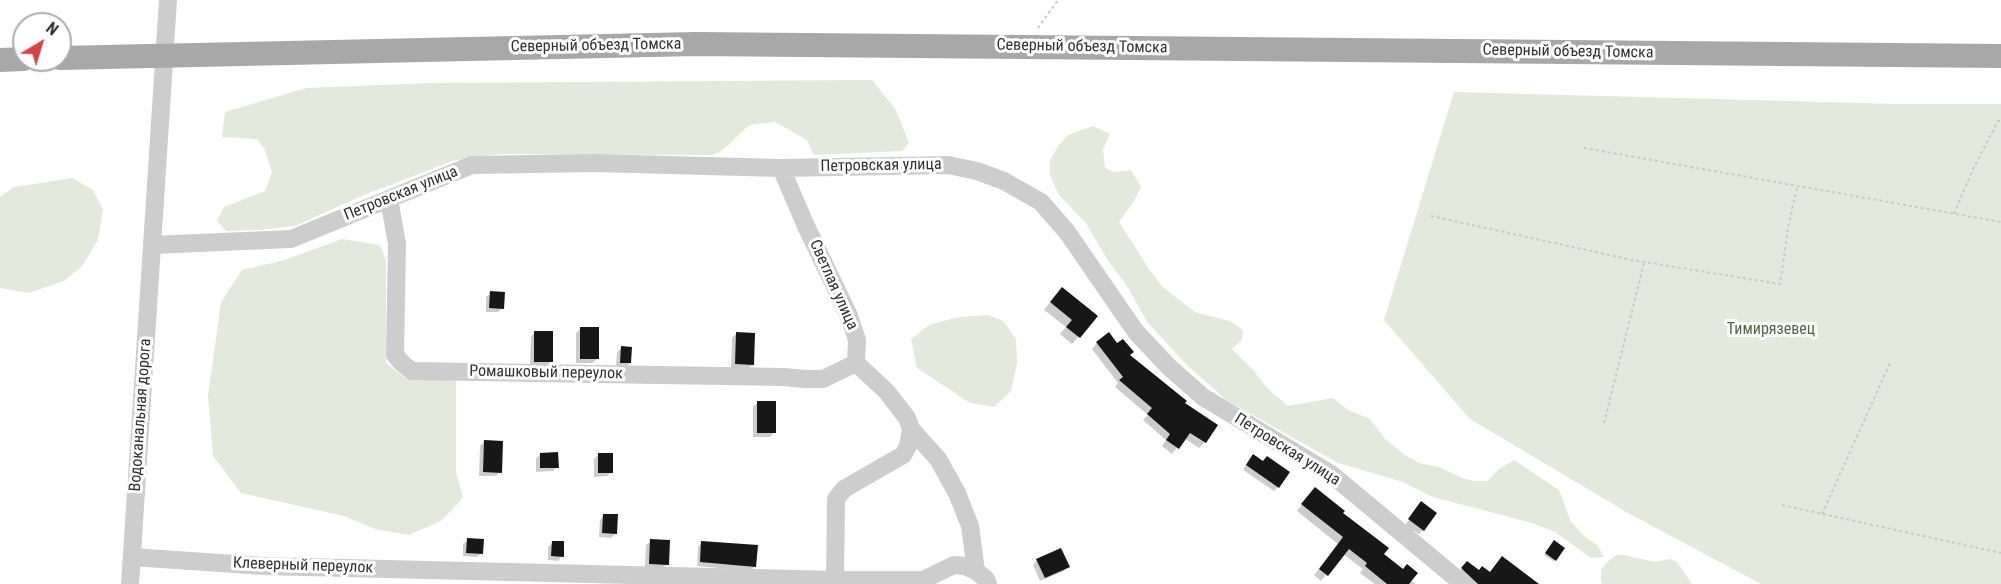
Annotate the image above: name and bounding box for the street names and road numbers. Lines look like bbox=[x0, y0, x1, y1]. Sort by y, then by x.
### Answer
street label: Северный объезд Томска bbox=[510, 35, 682, 57]
street label: Северный объезд Томска bbox=[996, 36, 1168, 58]
street label: Северный объезд Томска bbox=[1482, 41, 1654, 63]
street label: Петровская улица bbox=[820, 155, 942, 177]
street label: Петровская улица bbox=[341, 162, 461, 226]
street label: Светлая улица bbox=[805, 237, 861, 333]
street label: Водоканальная дорога bbox=[126, 338, 156, 492]
street label: Ромашковый переулок bbox=[469, 362, 623, 384]
street label: Петровская улица bbox=[1231, 410, 1343, 490]
street label: Клеверный переулок bbox=[233, 554, 373, 578]

